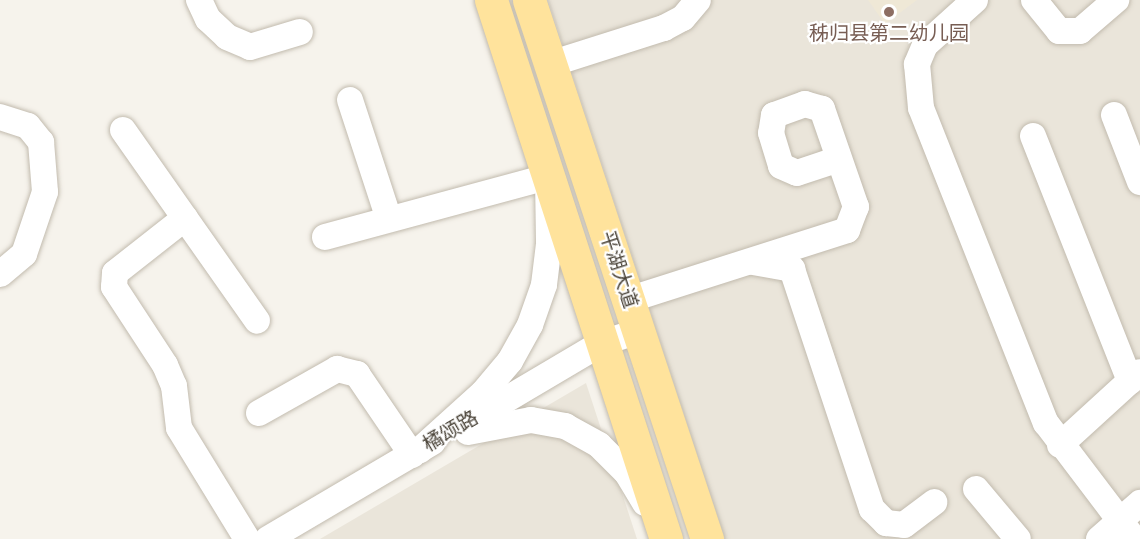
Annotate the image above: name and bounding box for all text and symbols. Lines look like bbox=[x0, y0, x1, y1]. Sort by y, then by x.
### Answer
marker: 秭归县第二幼儿园 bbox=[882, 5, 896, 19]
place label: 秭归县第二幼儿园 bbox=[809, 22, 969, 46]
street label: 平湖大道 bbox=[594, 228, 642, 312]
street label: 橘颂路 bbox=[419, 407, 483, 457]

